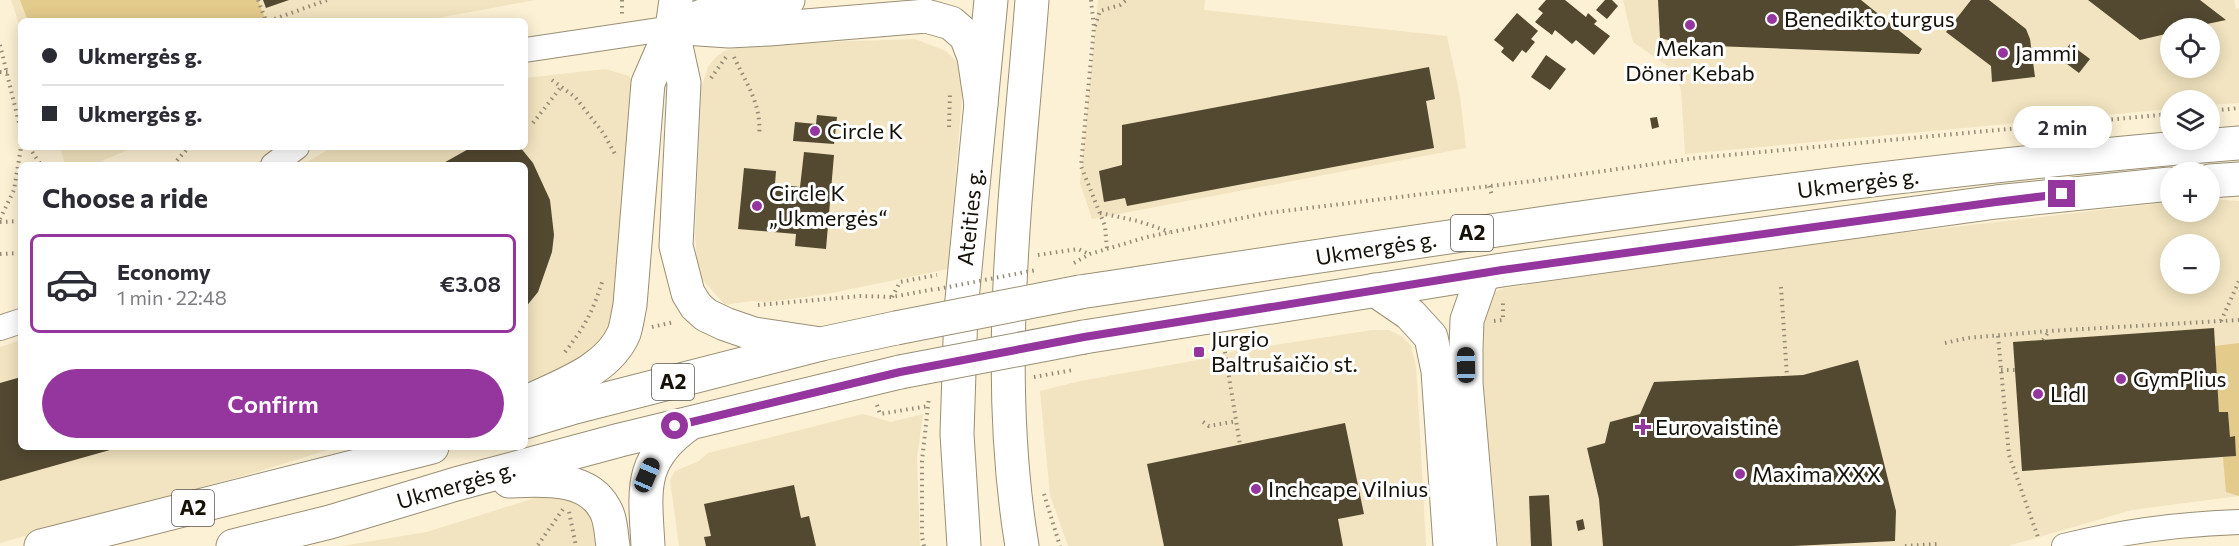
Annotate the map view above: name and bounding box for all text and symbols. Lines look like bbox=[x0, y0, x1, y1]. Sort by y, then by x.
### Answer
place label: Benedikto turgus bbox=[1784, 5, 1955, 32]
marker: Benedikto turgus bbox=[1765, 12, 1779, 26]
marker: Mekan Döner Kebab bbox=[1683, 18, 1697, 32]
map controls bbox=[2160, 18, 2220, 294]
button: locate bbox=[2160, 18, 2220, 78]
place label: Mekan Döner Kebab bbox=[1625, 34, 1755, 86]
place label: Jammi bbox=[2015, 39, 2077, 66]
text: Ukmergės g. bbox=[78, 42, 202, 69]
marker: Jammi bbox=[1996, 46, 2010, 60]
button: layers bbox=[2160, 90, 2220, 150]
text: Ukmergės g. bbox=[78, 100, 202, 127]
callout: 2 min bbox=[2012, 107, 2112, 149]
text: 2 min bbox=[2038, 115, 2087, 139]
place label: Circle K bbox=[827, 117, 903, 144]
marker: Circle K bbox=[808, 124, 822, 138]
street label: Ukmergės g. bbox=[1796, 162, 1920, 203]
button: + bbox=[2160, 162, 2220, 222]
street label: Ateities g. bbox=[951, 167, 988, 267]
place label: Circle K „Ukmergės“ bbox=[769, 179, 887, 231]
route end bbox=[2048, 180, 2075, 207]
text: Choose a ride bbox=[42, 181, 208, 214]
marker: Circle K „Ukmergės“ bbox=[750, 199, 764, 213]
road number: A2 bbox=[1451, 215, 1493, 251]
street label: Ukmergės g. bbox=[1313, 225, 1438, 270]
button: − bbox=[2160, 234, 2220, 294]
icon: car bbox=[45, 257, 99, 311]
text: Economy bbox=[117, 258, 211, 285]
text: €3.08 bbox=[440, 270, 501, 297]
text: 1 min · 22:48 bbox=[117, 285, 227, 309]
place label: Jurgio Baltrušaičio st. bbox=[1211, 325, 1358, 377]
marker: Jurgio Baltrušaičio st. bbox=[1192, 345, 1206, 359]
car bbox=[1457, 347, 1475, 383]
road number: A2 bbox=[652, 364, 694, 400]
place label: GymPlius bbox=[2133, 365, 2227, 392]
button: Confirm bbox=[42, 369, 504, 438]
marker: GymPlius bbox=[2114, 372, 2128, 386]
place label: Lidl bbox=[2050, 380, 2087, 407]
marker: Lidl bbox=[2031, 387, 2045, 401]
route start bbox=[661, 412, 688, 439]
place label: Eurovaistinė bbox=[1655, 413, 1779, 440]
marker: Eurovaistinė bbox=[1636, 420, 1650, 434]
street label: Ukmergės g. bbox=[393, 455, 518, 514]
car bbox=[632, 455, 662, 495]
place label: Maxima XXX bbox=[1752, 460, 1881, 487]
marker: Maxima XXX bbox=[1733, 467, 1747, 481]
place label: Inchcape Vilnius bbox=[1268, 475, 1428, 502]
marker: Inchcape Vilnius bbox=[1249, 482, 1263, 496]
road number: A2 bbox=[172, 490, 214, 526]

